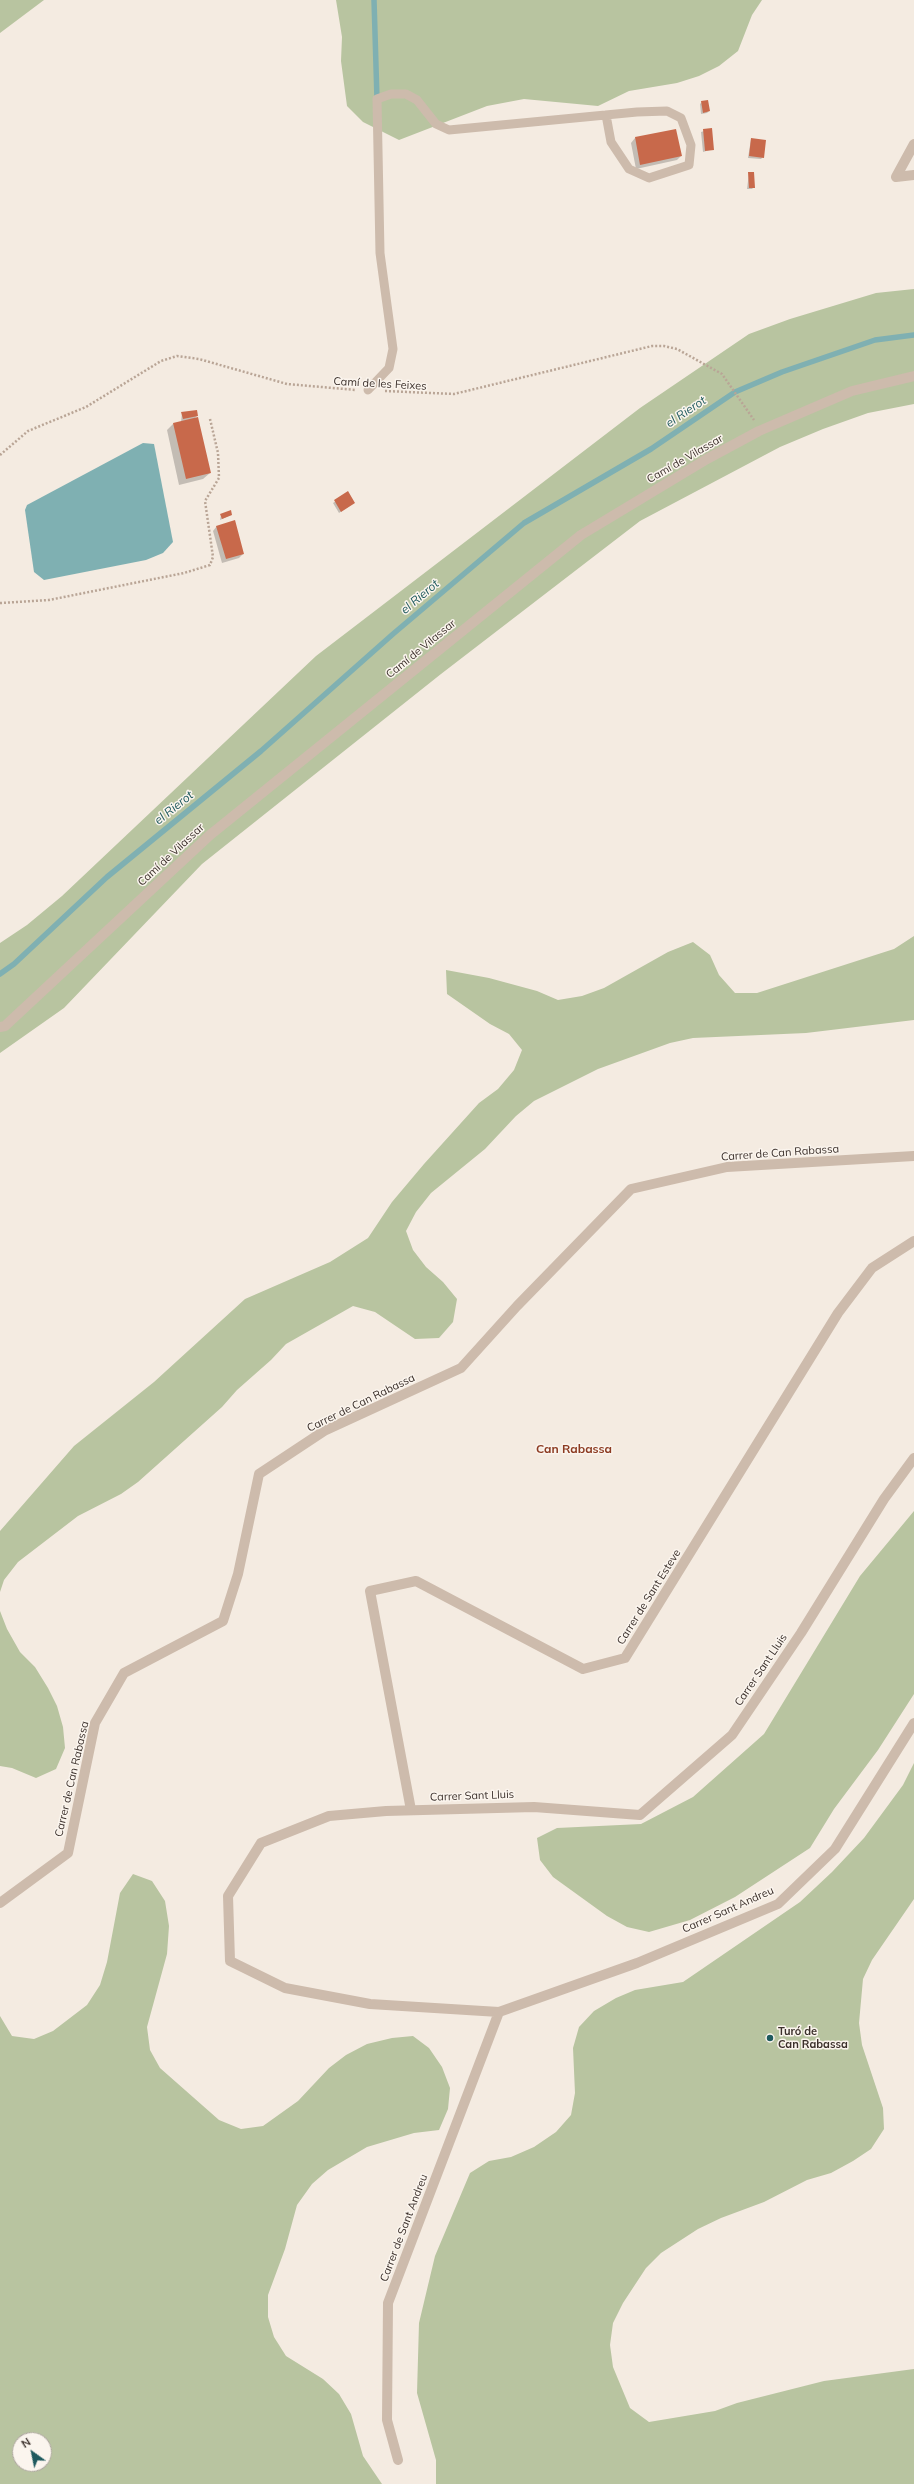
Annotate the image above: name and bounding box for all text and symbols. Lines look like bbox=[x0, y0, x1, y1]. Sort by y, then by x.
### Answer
street label: Camí de les Feixes bbox=[333, 375, 427, 393]
water label: el Rierot bbox=[663, 393, 709, 431]
street label: Camí de Vilassar bbox=[645, 432, 725, 486]
water label: el Rierot bbox=[398, 577, 442, 617]
street label: Camí de Vilassar bbox=[384, 617, 458, 681]
water label: el Rierot bbox=[152, 788, 196, 828]
street label: Camí de Vilassar bbox=[135, 821, 207, 889]
street label: Carrer de Can Rabassa bbox=[721, 1142, 839, 1164]
street label: Carrer de Can Rabassa bbox=[305, 1371, 417, 1435]
district label: Can Rabassa bbox=[536, 1442, 612, 1456]
street label: Carrer de Sant Esteve bbox=[614, 1547, 684, 1647]
street label: Carrer Sant Lluis bbox=[732, 1631, 790, 1709]
street label: Carrer de Can Rabassa bbox=[52, 1720, 92, 1838]
street label: Carrer Sant Lluis bbox=[430, 1788, 514, 1804]
street label: Carrer Sant Andreu bbox=[680, 1884, 776, 1936]
place label: Turó de Can Rabassa bbox=[778, 2025, 848, 2051]
marker: Turó de Can Rabassa bbox=[765, 2033, 775, 2043]
street label: Carrer de Sant Andreu bbox=[377, 2172, 431, 2284]
north arrow bbox=[12, 2432, 52, 2472]
text: N bbox=[19, 2435, 33, 2451]

